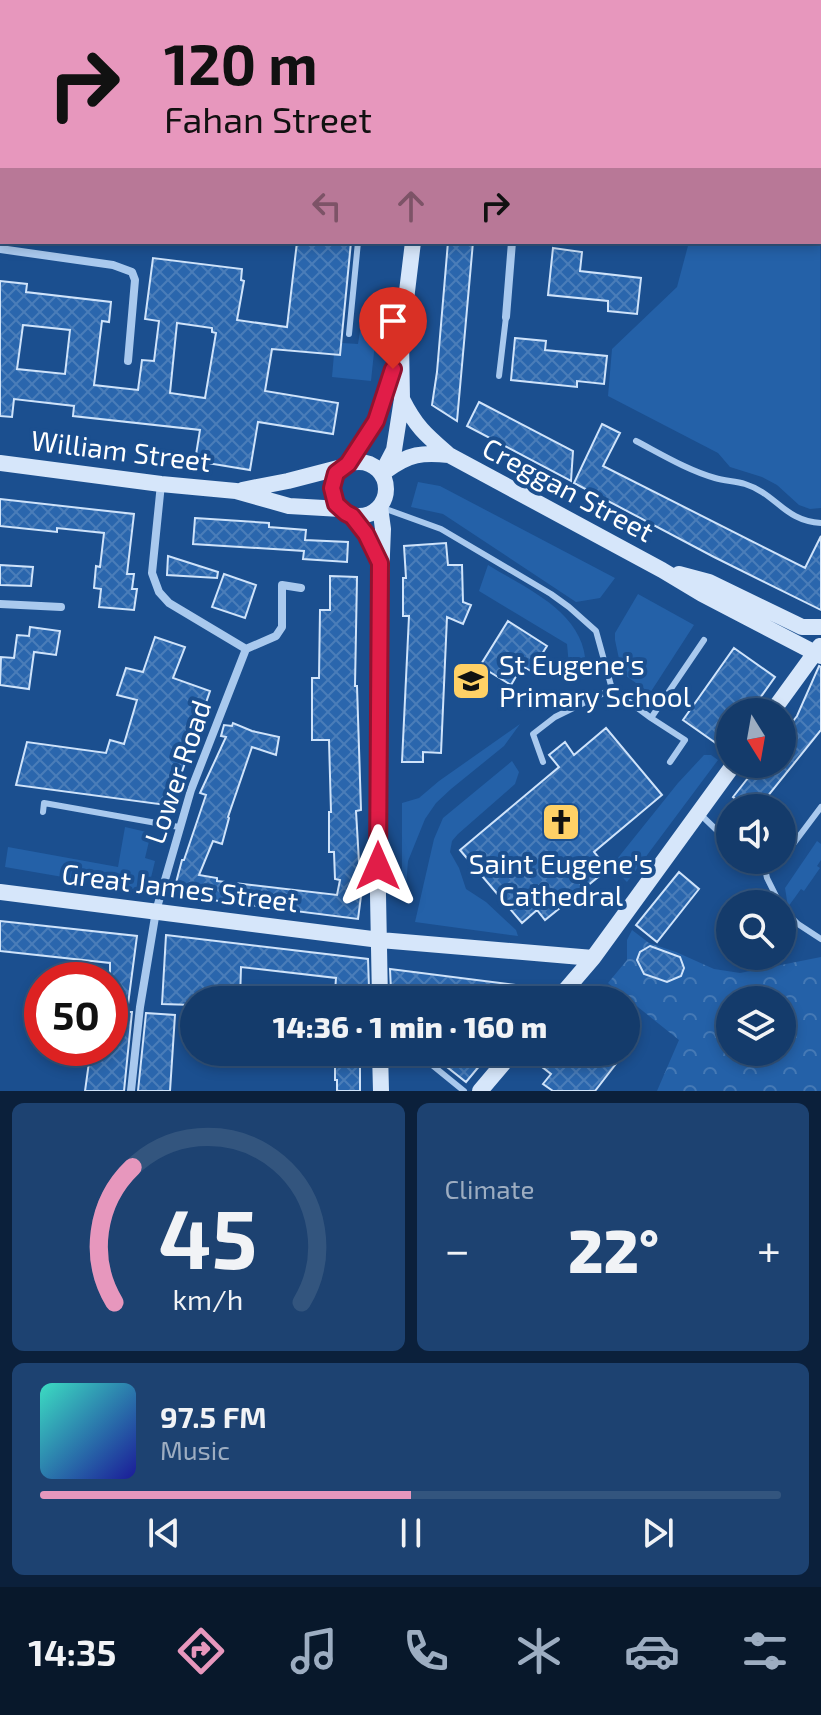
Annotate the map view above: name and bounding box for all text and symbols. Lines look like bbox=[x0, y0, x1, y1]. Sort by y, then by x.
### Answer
text: 120 m bbox=[164, 29, 318, 96]
icon: right bbox=[32, 32, 136, 136]
text: Fahan Street bbox=[164, 97, 372, 140]
icon: left bbox=[305, 184, 349, 228]
icon: ahead bbox=[389, 184, 433, 228]
icon: right bbox=[473, 184, 517, 228]
pin bbox=[359, 287, 427, 369]
icon: arrive bbox=[371, 299, 415, 343]
street label: William Street bbox=[29, 422, 213, 478]
street label: Creggan Street bbox=[477, 430, 660, 548]
place label: St Eugene's Primary School bbox=[499, 647, 692, 713]
school or university icon: St Eugene's Primary School bbox=[450, 660, 492, 702]
street label: Lower Road bbox=[137, 695, 217, 848]
north arrow bbox=[716, 698, 796, 778]
map controls bbox=[716, 698, 796, 1066]
button: sound bbox=[716, 794, 796, 874]
church icon: Saint Eugene's Cathedral bbox=[540, 801, 582, 843]
position arrow bbox=[336, 824, 420, 908]
place label: Saint Eugene's Cathedral bbox=[469, 846, 653, 912]
street label: Great James Street bbox=[60, 856, 300, 918]
button: search bbox=[716, 890, 796, 970]
speed limit sign: 50 bbox=[24, 962, 128, 1066]
button: layers bbox=[716, 986, 796, 1066]
text: 14:36 · 1 min · 160 m bbox=[273, 1008, 547, 1044]
text: Climate bbox=[445, 1173, 534, 1204]
text: 45 bbox=[159, 1186, 258, 1286]
text: 22° bbox=[568, 1213, 659, 1285]
text: − bbox=[445, 1222, 470, 1275]
text: + bbox=[757, 1222, 781, 1275]
text: km/h bbox=[173, 1281, 244, 1316]
text: 97.5 FM bbox=[160, 1398, 267, 1434]
text: Music bbox=[160, 1434, 230, 1465]
icon: previous bbox=[142, 1511, 186, 1555]
icon: pause bbox=[389, 1511, 433, 1555]
icon: next bbox=[636, 1511, 680, 1555]
icon: directions bbox=[173, 1623, 229, 1679]
icon: music bbox=[286, 1623, 342, 1679]
icon: phone bbox=[398, 1623, 454, 1679]
icon: climate bbox=[511, 1623, 567, 1679]
icon: car bbox=[624, 1623, 680, 1679]
icon: filters bbox=[737, 1623, 793, 1679]
text: 14:35 bbox=[28, 1630, 116, 1673]

